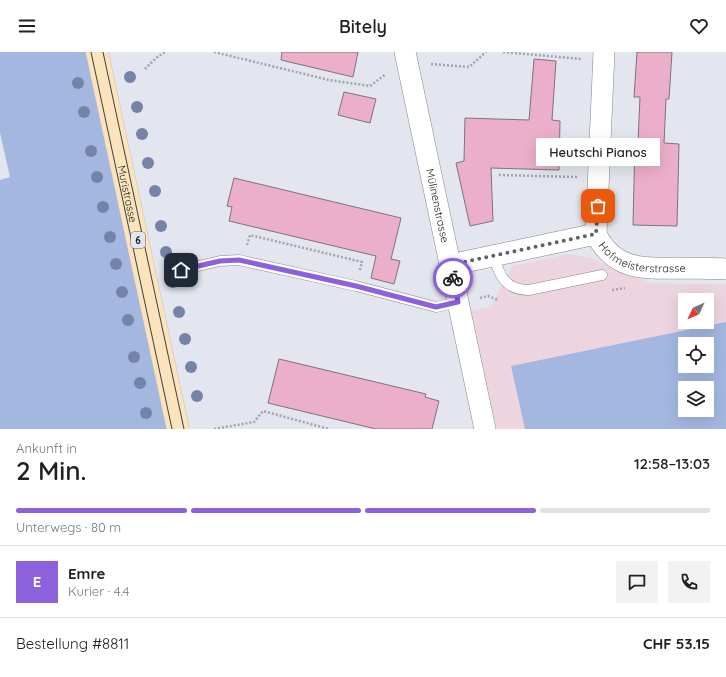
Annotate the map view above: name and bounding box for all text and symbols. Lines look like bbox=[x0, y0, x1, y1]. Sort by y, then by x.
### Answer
icon: menu bbox=[16, 15, 38, 37]
text: Bitely bbox=[339, 15, 387, 38]
icon: heart bbox=[688, 15, 710, 37]
callout: Heutschi Pianos bbox=[536, 138, 660, 166]
text: Heutschi Pianos bbox=[549, 144, 647, 160]
street label: Muristrasse bbox=[114, 164, 140, 224]
street label: Mülinenstrasse bbox=[423, 167, 452, 244]
pin bbox=[581, 189, 615, 223]
icon: bag bbox=[587, 195, 609, 217]
road number: 6 bbox=[131, 232, 145, 248]
street label: Hofmeisterstrasse bbox=[595, 239, 686, 275]
pin bbox=[164, 253, 198, 287]
courier bbox=[433, 258, 473, 298]
icon: home bbox=[170, 259, 192, 281]
icon: bike bbox=[442, 267, 464, 289]
north arrow bbox=[678, 293, 714, 329]
map controls bbox=[678, 293, 714, 417]
button: locate bbox=[678, 337, 714, 373]
button: layers bbox=[678, 381, 714, 417]
text: Ankunft in bbox=[16, 440, 77, 456]
text: 2 Min. bbox=[16, 454, 86, 487]
text: 12:58–13:03 bbox=[634, 454, 710, 473]
text: Unterwegs · 80 m bbox=[16, 519, 121, 535]
button: chat bbox=[616, 561, 658, 603]
button: phone bbox=[668, 561, 710, 603]
text: Emre bbox=[68, 564, 105, 583]
text: E bbox=[33, 572, 41, 591]
text: Kurier · 4.4 bbox=[68, 583, 129, 599]
text: Bestellung #8811 bbox=[16, 634, 129, 653]
text: CHF 53.15 bbox=[643, 634, 710, 653]

